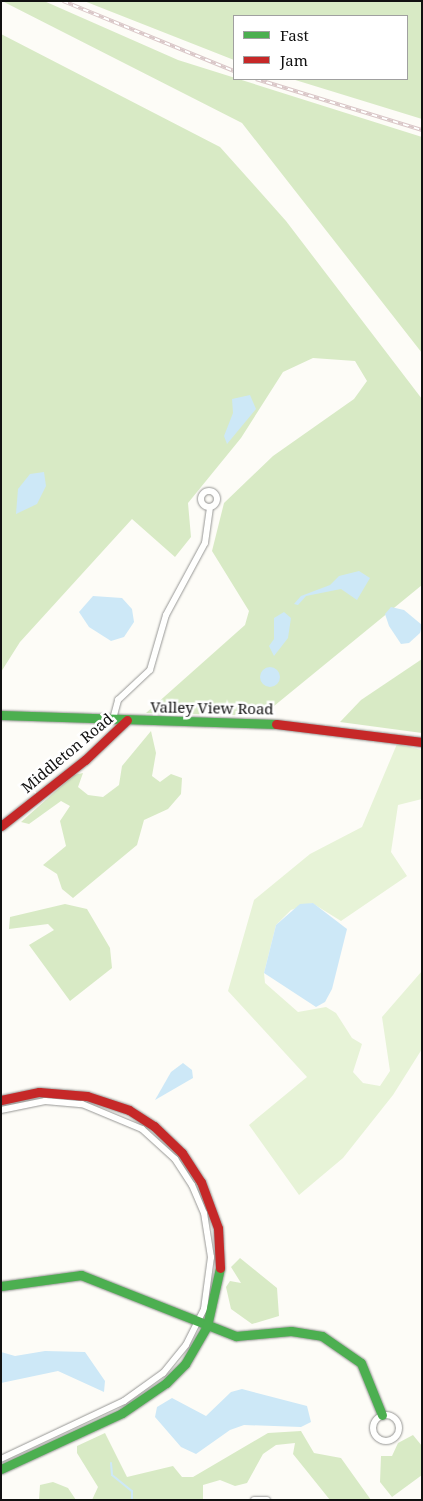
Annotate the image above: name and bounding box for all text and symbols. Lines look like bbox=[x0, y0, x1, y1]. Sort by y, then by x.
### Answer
legend bbox=[233, 15, 408, 80]
text: Fast bbox=[280, 25, 309, 45]
text: Jam bbox=[280, 50, 308, 70]
street label: Valley View Road bbox=[150, 698, 274, 718]
street label: Middleton Road bbox=[18, 710, 116, 796]

